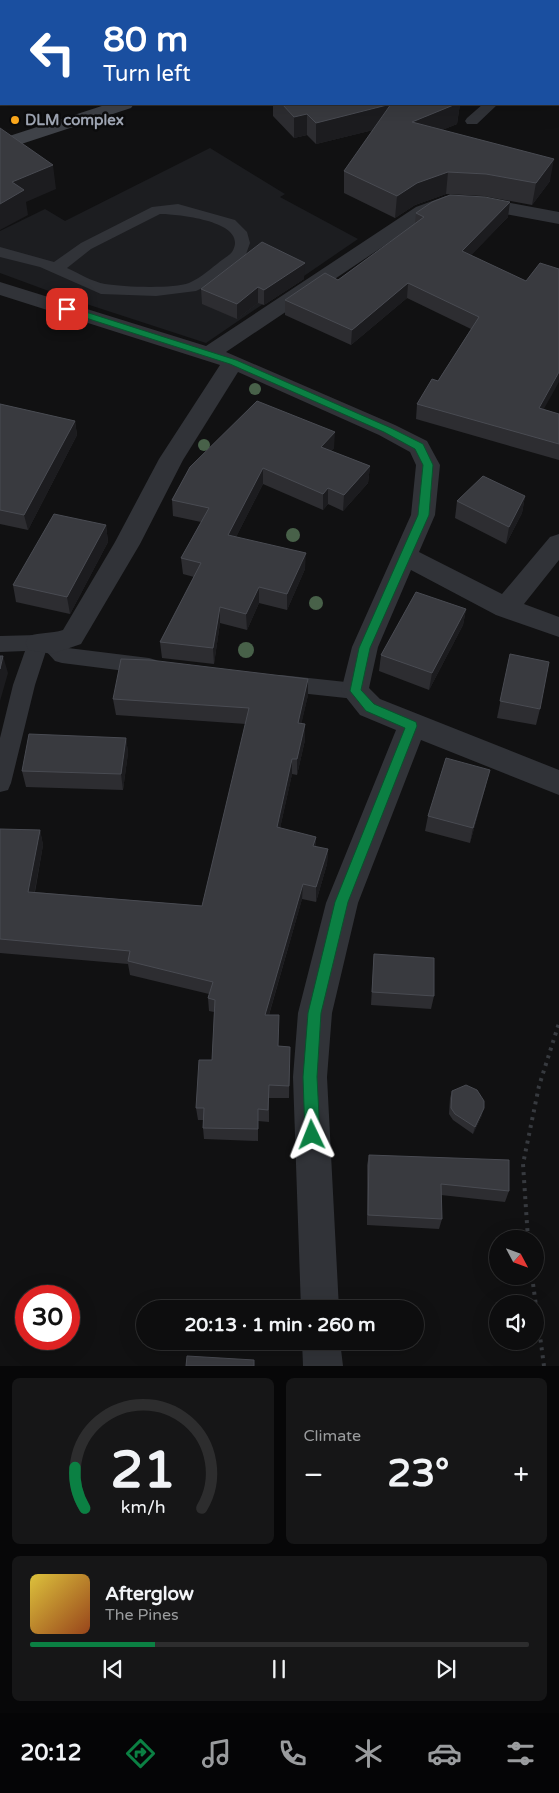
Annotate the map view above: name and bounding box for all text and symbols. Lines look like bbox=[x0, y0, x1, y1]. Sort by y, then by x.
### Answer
text: 80 m bbox=[103, 19, 188, 61]
icon: left bbox=[20, 20, 85, 85]
text: Turn left bbox=[103, 61, 191, 87]
place label: DLM complex bbox=[25, 111, 124, 130]
marker: DLM complex bbox=[9, 114, 21, 126]
pin bbox=[46, 288, 88, 330]
icon: arrive bbox=[53, 295, 81, 323]
position arrow bbox=[285, 1108, 337, 1160]
north arrow bbox=[489, 1230, 544, 1285]
map controls bbox=[489, 1230, 544, 1350]
speed limit sign: 30 bbox=[15, 1285, 80, 1350]
button: sound bbox=[489, 1295, 544, 1350]
text: 20:13 · 1 min · 260 m bbox=[184, 1314, 376, 1336]
text: Climate bbox=[304, 1426, 361, 1446]
text: 21 bbox=[110, 1439, 175, 1502]
text: 23° bbox=[387, 1451, 449, 1497]
text: − bbox=[304, 1458, 323, 1492]
text: + bbox=[513, 1458, 529, 1492]
text: km/h bbox=[120, 1497, 165, 1518]
text: Afterglow bbox=[105, 1583, 194, 1605]
text: The Pines bbox=[105, 1605, 179, 1625]
icon: previous bbox=[99, 1655, 127, 1683]
icon: pause bbox=[265, 1655, 293, 1683]
icon: next bbox=[432, 1655, 460, 1683]
icon: directions bbox=[123, 1736, 158, 1771]
icon: music bbox=[199, 1736, 234, 1771]
icon: phone bbox=[275, 1736, 310, 1771]
icon: climate bbox=[351, 1736, 386, 1771]
icon: car bbox=[427, 1736, 462, 1771]
icon: filters bbox=[503, 1736, 538, 1771]
text: 20:12 bbox=[21, 1740, 82, 1766]

